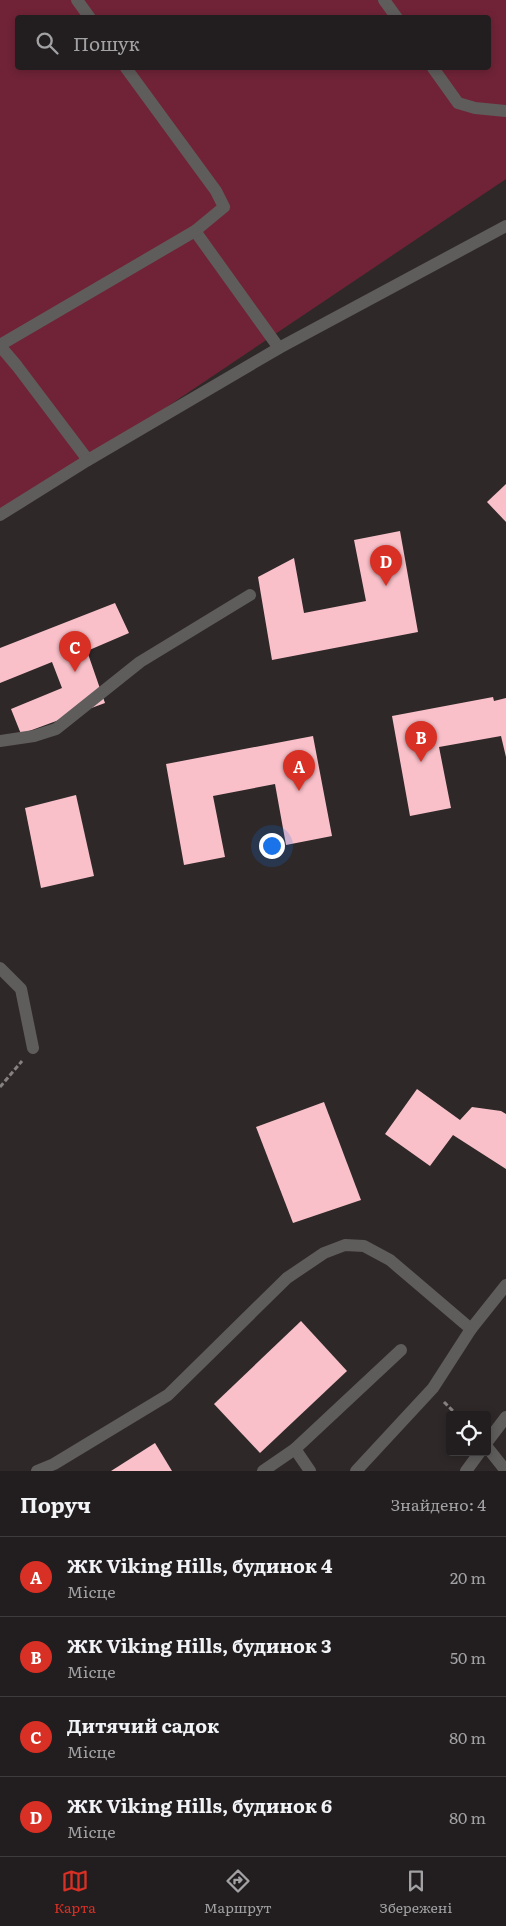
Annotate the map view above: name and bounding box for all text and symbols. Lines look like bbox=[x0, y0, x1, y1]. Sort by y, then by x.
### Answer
search box bbox=[15, 15, 491, 70]
icon: search bbox=[33, 29, 61, 57]
text: Пошук bbox=[73, 29, 140, 57]
pin: D bbox=[370, 545, 402, 586]
pin: C bbox=[59, 631, 91, 672]
pin: B bbox=[405, 721, 437, 762]
pin: A bbox=[283, 750, 315, 791]
your location bbox=[259, 833, 285, 859]
map controls bbox=[446, 1411, 491, 1456]
button: locate bbox=[446, 1411, 491, 1456]
text: Поруч bbox=[20, 1488, 91, 1519]
text: Знайдено: 4 bbox=[391, 1492, 486, 1516]
text: ЖК Viking Hills, будинок 4 bbox=[67, 1551, 332, 1579]
text: A bbox=[30, 1565, 42, 1589]
text: 20 m bbox=[450, 1565, 486, 1589]
text: Місце bbox=[67, 1579, 115, 1603]
text: ЖК Viking Hills, будинок 3 bbox=[67, 1631, 332, 1659]
text: B bbox=[30, 1645, 42, 1669]
text: 50 m bbox=[450, 1645, 486, 1669]
text: Місце bbox=[67, 1659, 115, 1683]
text: Дитячий садок bbox=[67, 1711, 219, 1739]
text: C bbox=[30, 1725, 42, 1749]
text: 80 m bbox=[449, 1725, 486, 1749]
text: Місце bbox=[67, 1739, 115, 1763]
text: ЖК Viking Hills, будинок 6 bbox=[67, 1791, 332, 1819]
text: D bbox=[30, 1805, 42, 1829]
text: 80 m bbox=[449, 1805, 486, 1829]
text: Місце bbox=[67, 1819, 115, 1843]
tab: Карта bbox=[54, 1867, 96, 1917]
tab: Маршрут bbox=[204, 1867, 272, 1917]
tab: Збережені bbox=[380, 1867, 452, 1917]

